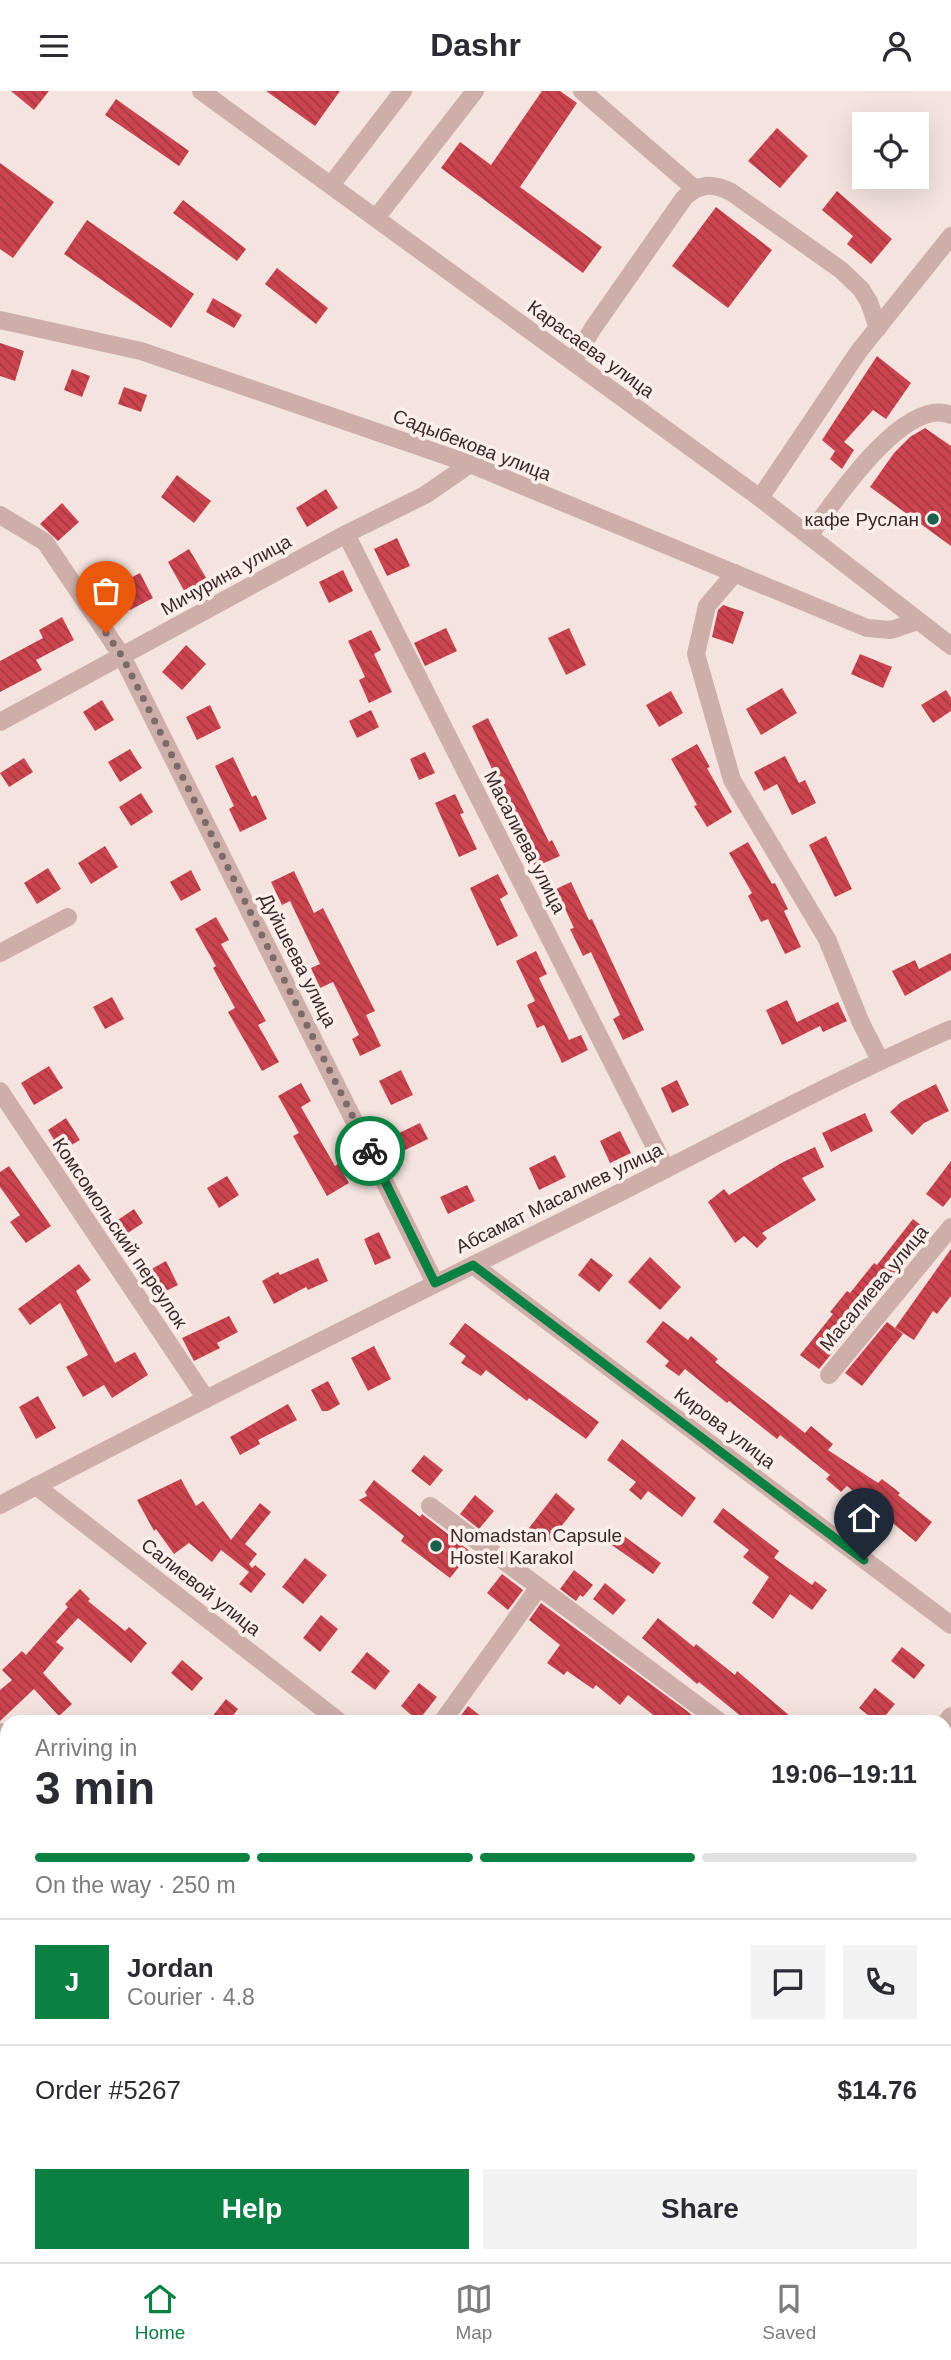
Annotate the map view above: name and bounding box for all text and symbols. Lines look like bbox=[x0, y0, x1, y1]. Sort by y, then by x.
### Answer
icon: menu bbox=[35, 27, 73, 65]
text: Dashr bbox=[430, 27, 521, 63]
icon: person bbox=[878, 27, 916, 65]
map controls bbox=[852, 112, 929, 189]
button: locate bbox=[852, 112, 929, 189]
street label: Карасаева улица bbox=[524, 296, 659, 402]
street label: Садыбекова улица bbox=[390, 405, 554, 485]
place label: кафе Руслан bbox=[805, 509, 919, 530]
marker: кафе Руслан bbox=[925, 511, 941, 527]
street label: Мичурина улица bbox=[157, 530, 295, 619]
pin bbox=[76, 561, 136, 633]
icon: bag bbox=[87, 572, 125, 610]
street label: Масалиева улица bbox=[480, 767, 570, 917]
street label: Дуйшеева улица bbox=[255, 889, 341, 1031]
courier bbox=[335, 1116, 405, 1186]
icon: bike bbox=[351, 1132, 389, 1170]
street label: Комсомольский переулок bbox=[49, 1134, 192, 1333]
street label: Абсамат Масалиев улица bbox=[452, 1139, 666, 1257]
street label: Масалиева улица bbox=[816, 1221, 933, 1355]
street label: Кирова улица bbox=[670, 1383, 780, 1473]
pin bbox=[834, 1488, 894, 1560]
icon: home bbox=[845, 1499, 883, 1537]
place label: Nomadstan Capsule Hostel Karakol bbox=[450, 1525, 622, 1568]
street label: Салиевой улица bbox=[137, 1534, 265, 1640]
marker: Nomadstan Capsule Hostel Karakol bbox=[428, 1538, 444, 1554]
text: Arriving in bbox=[35, 1735, 137, 1761]
text: 19:06–19:11 bbox=[771, 1759, 917, 1789]
text: 3 min bbox=[35, 1762, 155, 1814]
text: On the way · 250 m bbox=[35, 1872, 236, 1898]
button: chat bbox=[751, 1945, 825, 2019]
button: phone bbox=[843, 1945, 917, 2019]
text: Jordan bbox=[127, 1953, 214, 1983]
text: J bbox=[65, 1967, 79, 1997]
text: Courier · 4.8 bbox=[127, 1984, 255, 2010]
text: Order #5267 bbox=[35, 2075, 181, 2105]
text: $14.76 bbox=[837, 2075, 917, 2105]
button: Help bbox=[35, 2169, 469, 2249]
button: Share bbox=[483, 2169, 917, 2249]
tab: Home bbox=[135, 2280, 185, 2344]
tab: Map bbox=[455, 2280, 493, 2344]
tab: Saved bbox=[762, 2280, 816, 2344]

